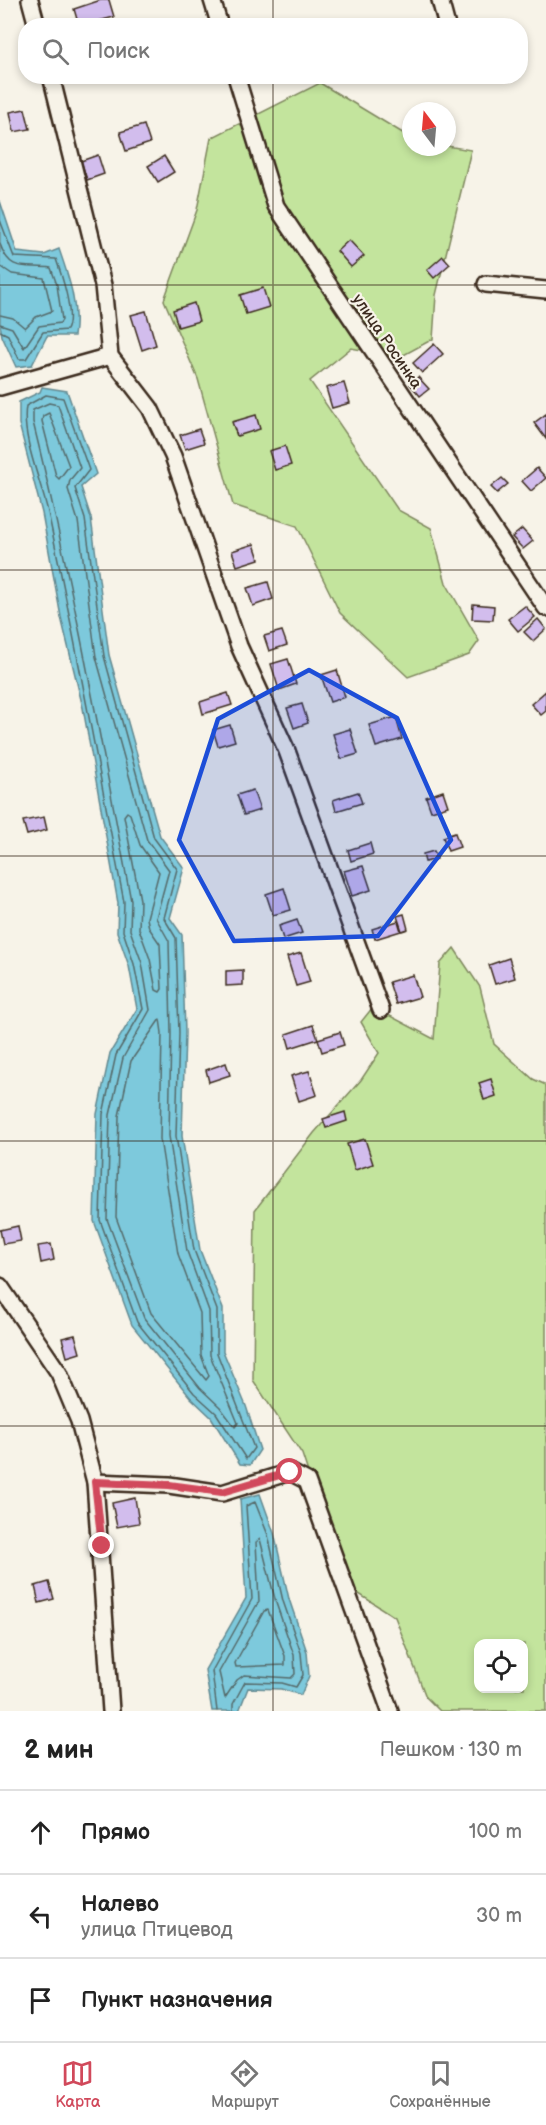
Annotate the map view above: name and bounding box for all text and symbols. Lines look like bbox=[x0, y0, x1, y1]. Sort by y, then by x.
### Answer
search box bbox=[18, 18, 528, 84]
icon: search bbox=[39, 35, 72, 68]
text: Поиск bbox=[87, 38, 150, 65]
north arrow bbox=[402, 102, 456, 156]
street label: улица Росинка bbox=[348, 291, 426, 393]
route start bbox=[276, 1458, 302, 1484]
route end bbox=[88, 1532, 114, 1558]
map controls bbox=[474, 1639, 528, 1693]
button: locate bbox=[474, 1639, 528, 1693]
text: 2 мин bbox=[24, 1735, 94, 1766]
text: Пешком · 130 m bbox=[380, 1738, 522, 1762]
icon: ahead bbox=[24, 1816, 57, 1849]
text: Прямо bbox=[81, 1819, 150, 1846]
text: 100 m bbox=[469, 1820, 522, 1844]
text: Налево bbox=[81, 1891, 159, 1918]
icon: left bbox=[24, 1900, 57, 1933]
text: 30 m bbox=[476, 1904, 522, 1928]
text: улица Птицевод bbox=[81, 1918, 233, 1942]
icon: arrive bbox=[24, 1984, 57, 2017]
text: Пункт назначения bbox=[81, 1987, 273, 2014]
tab: Карта bbox=[55, 2057, 100, 2112]
tab: Маршрут bbox=[211, 2057, 279, 2112]
tab: Сохранённые bbox=[390, 2057, 491, 2112]

